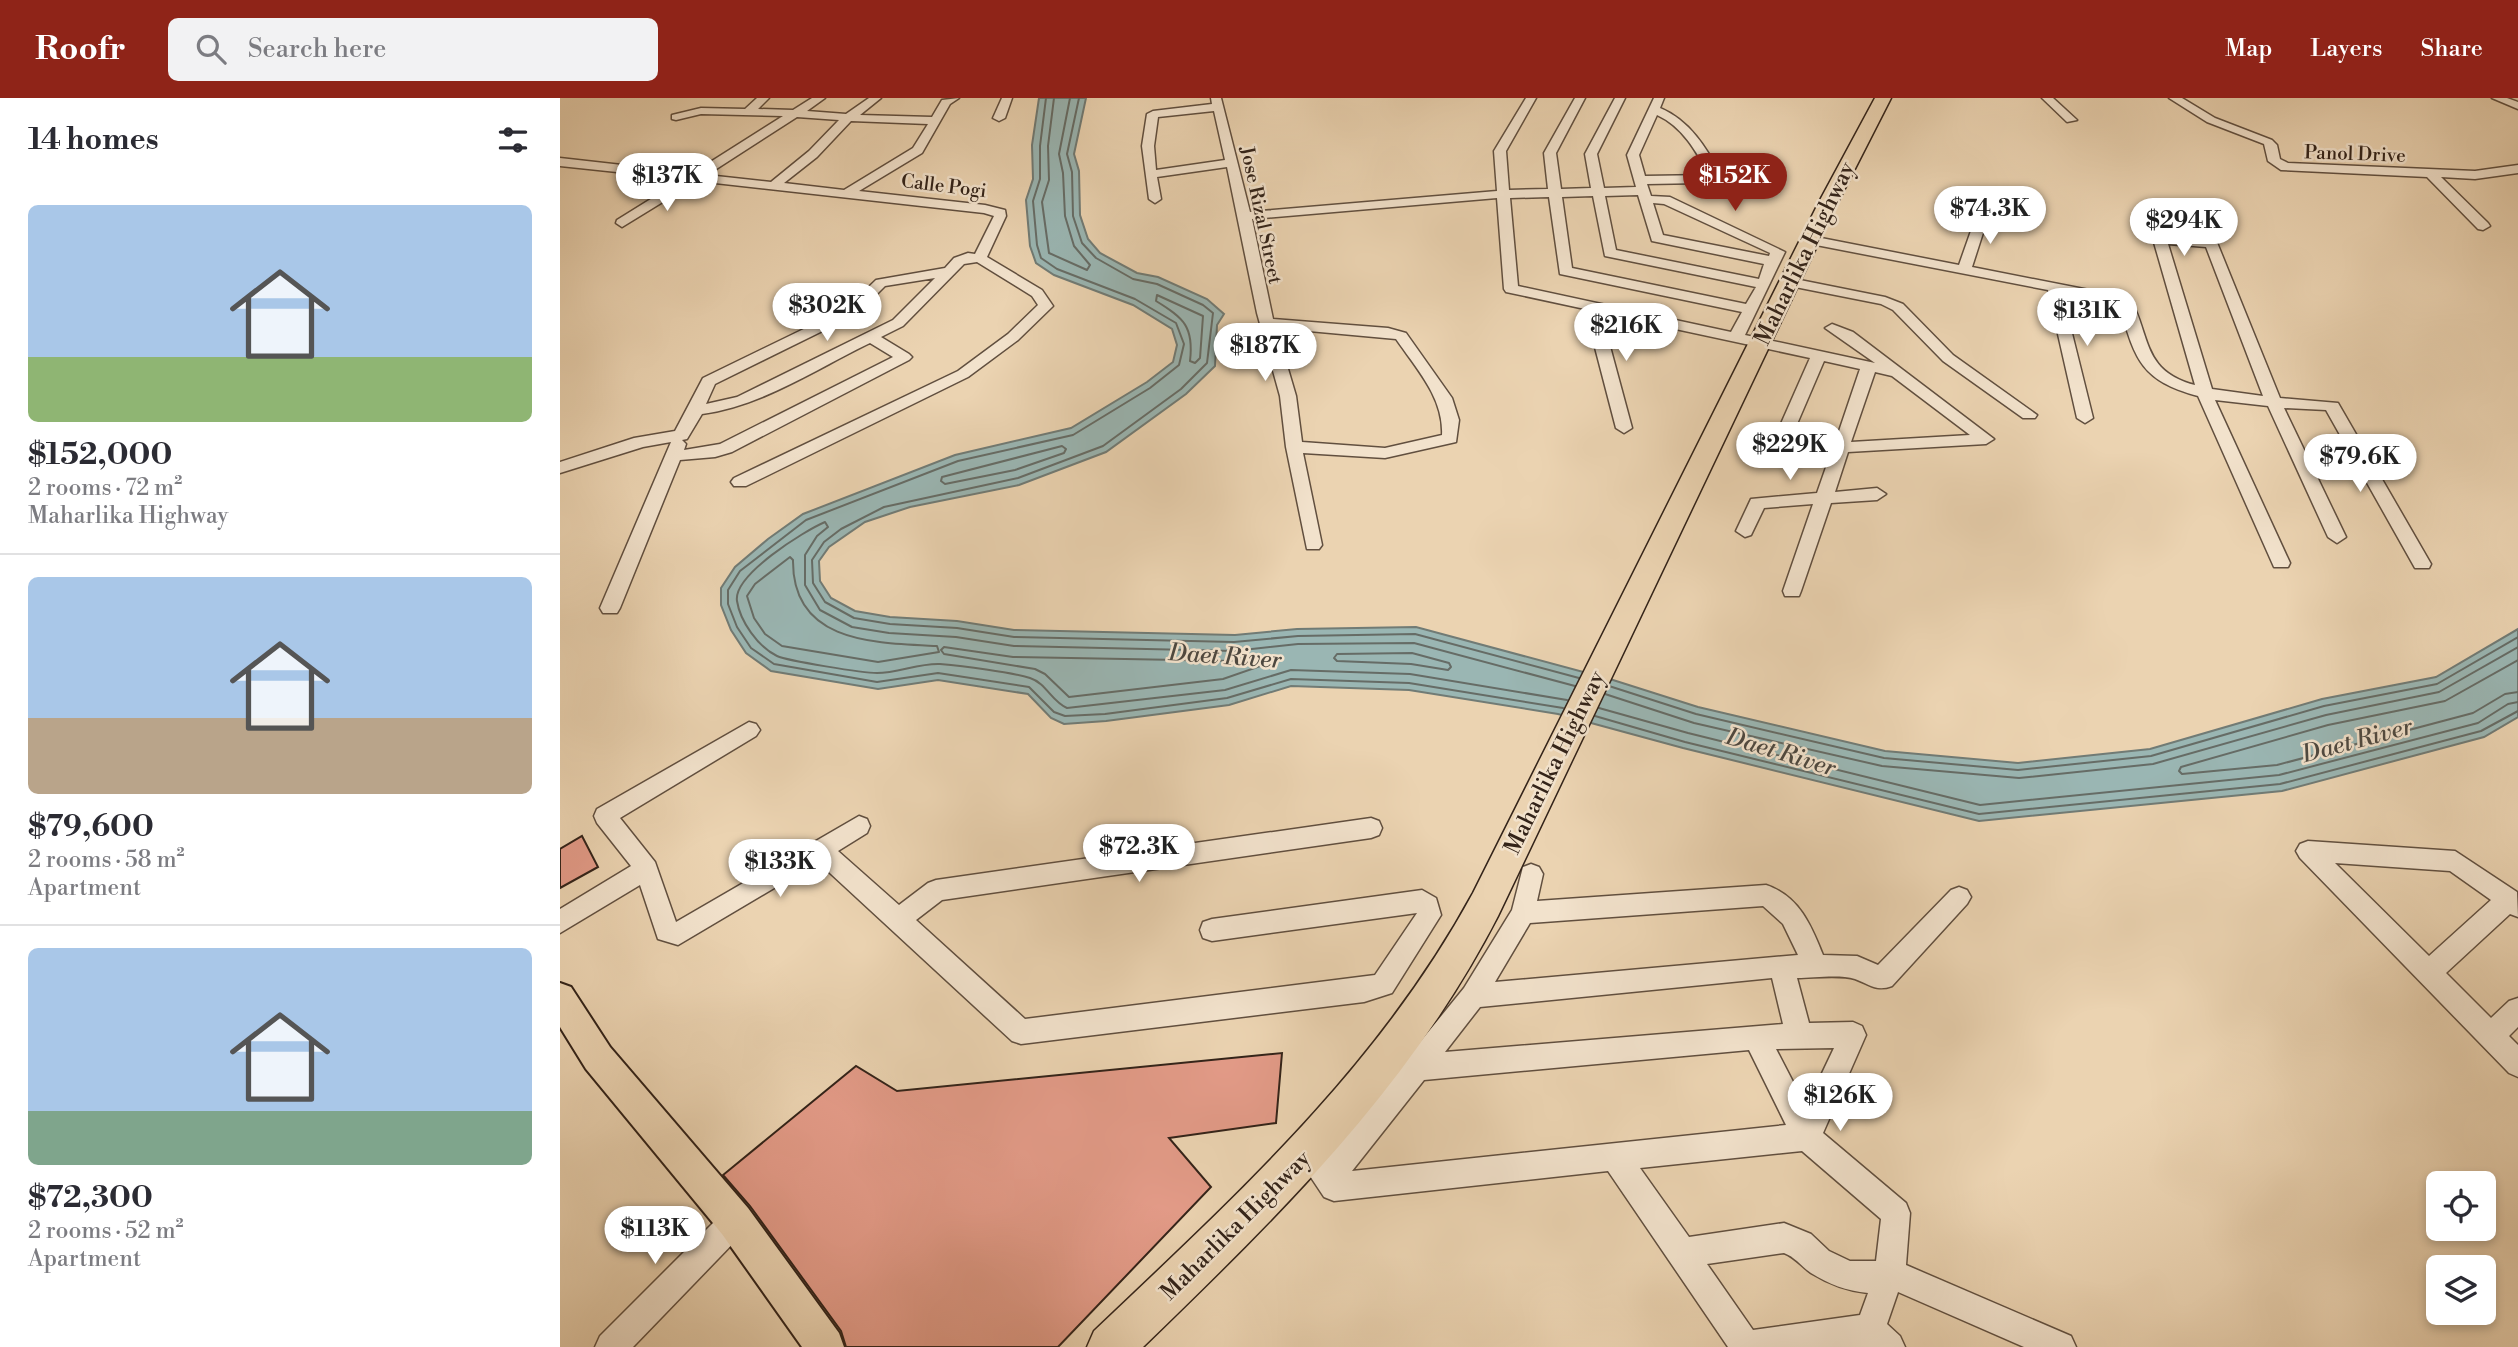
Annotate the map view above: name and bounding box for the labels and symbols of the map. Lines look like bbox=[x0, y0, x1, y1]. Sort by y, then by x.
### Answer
street label: Panol Drive bbox=[2304, 140, 2406, 168]
street label: Jose Rizal Street bbox=[1235, 143, 1287, 286]
pin: $137K bbox=[618, 153, 716, 213]
pin: $152K bbox=[1686, 153, 1784, 213]
street label: Maharlika Highway bbox=[1748, 156, 1862, 350]
street label: Calle Pogi bbox=[900, 169, 988, 203]
pin: $74.3K bbox=[1933, 186, 2047, 246]
pin: $294K bbox=[2135, 198, 2233, 258]
pin: $302K bbox=[778, 284, 876, 343]
pin: $131K bbox=[2038, 288, 2136, 348]
pin: $216K bbox=[1577, 303, 1675, 363]
pin: $187K bbox=[1216, 324, 1314, 383]
pin: $229K bbox=[1741, 422, 1839, 482]
pin: $79.6K bbox=[2303, 434, 2417, 494]
water label: Daet River bbox=[1166, 638, 1283, 676]
street label: Maharlika Highway bbox=[1498, 665, 1612, 859]
water label: Daet River bbox=[2298, 712, 2417, 770]
water label: Daet River bbox=[1721, 722, 1840, 784]
pin: $72.3K bbox=[1082, 824, 1196, 884]
pin: $133K bbox=[731, 840, 829, 899]
pin: $126K bbox=[1791, 1074, 1889, 1133]
street label: Maharlika Highway bbox=[1155, 1144, 1317, 1307]
pin: $113K bbox=[606, 1206, 704, 1266]

